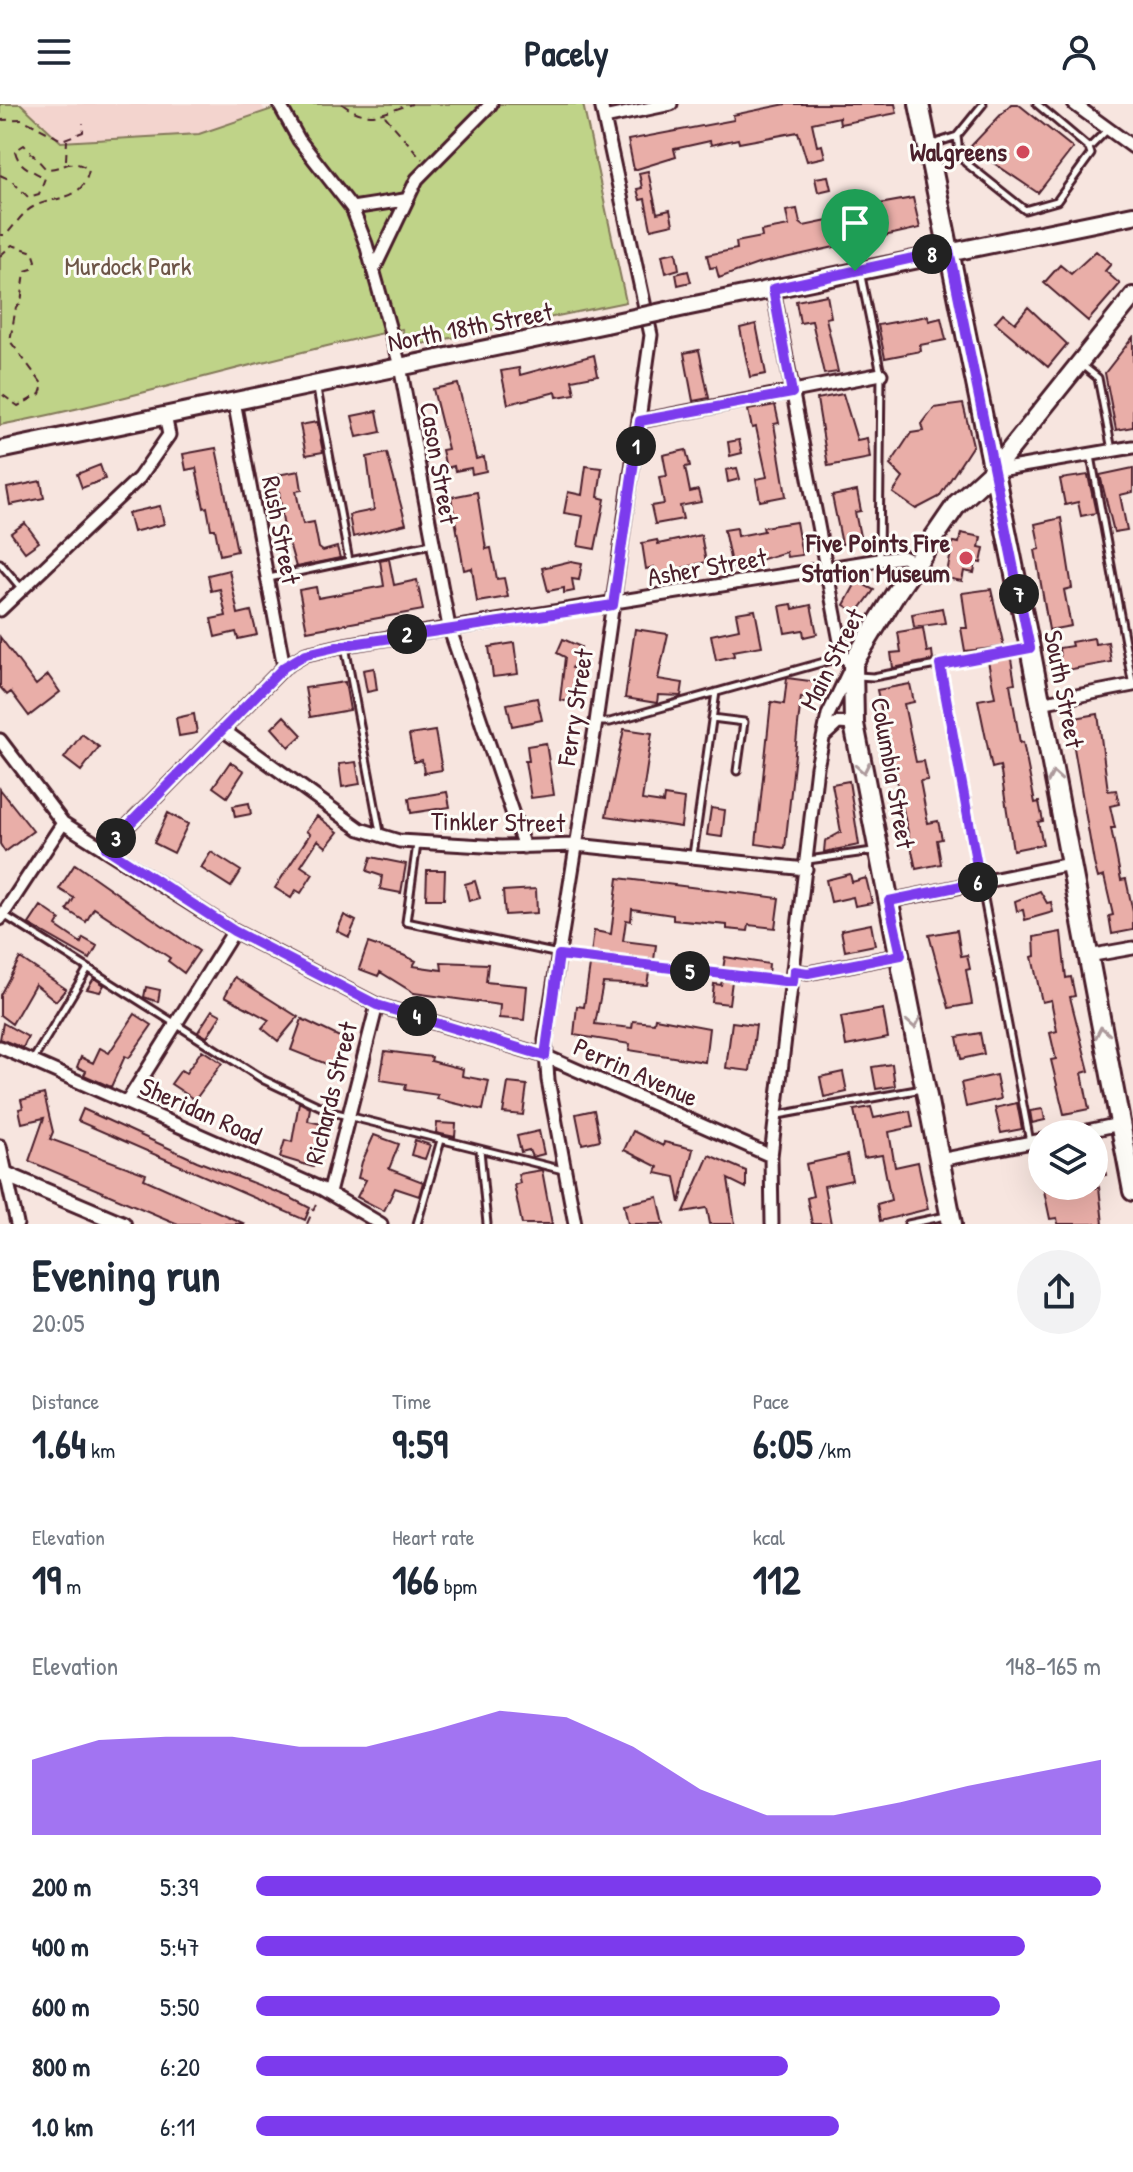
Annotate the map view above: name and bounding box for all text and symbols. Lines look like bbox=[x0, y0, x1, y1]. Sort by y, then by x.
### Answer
text: Pacely bbox=[524, 28, 609, 77]
icon: menu bbox=[32, 30, 76, 74]
icon: person bbox=[1057, 30, 1101, 74]
place label: Walgreens bbox=[910, 134, 1007, 170]
marker: Walgreens bbox=[1014, 143, 1032, 161]
pin bbox=[821, 189, 889, 271]
icon: arrive bbox=[833, 201, 877, 245]
pin: 8 bbox=[912, 234, 952, 274]
text: 8 bbox=[927, 239, 937, 269]
park label: Murdock Park bbox=[65, 248, 192, 283]
street label: North 18th Street bbox=[384, 293, 556, 360]
street label: Cason Street bbox=[412, 399, 468, 528]
pin: 1 bbox=[616, 426, 656, 466]
text: 1 bbox=[632, 431, 640, 461]
street label: Rush Street bbox=[254, 473, 309, 588]
place label: Five Points Fire Station Museum bbox=[802, 525, 951, 590]
street label: Asher Street bbox=[645, 539, 770, 594]
marker: Five Points Fire Station Museum bbox=[957, 549, 975, 567]
pin: 7 bbox=[999, 574, 1039, 614]
text: 7 bbox=[1014, 579, 1024, 609]
street label: Main Street bbox=[791, 601, 873, 716]
pin: 2 bbox=[387, 614, 427, 654]
text: 2 bbox=[402, 619, 412, 649]
street label: South Street bbox=[1036, 627, 1093, 752]
street label: Ferry Street bbox=[548, 645, 601, 769]
street label: Columbia Street bbox=[863, 695, 924, 852]
one-way arrow bbox=[854, 761, 871, 774]
one-way arrow bbox=[1046, 770, 1063, 783]
street label: Tinkler Street bbox=[431, 803, 567, 840]
pin: 3 bbox=[96, 818, 136, 858]
text: 3 bbox=[111, 823, 121, 853]
pin: 6 bbox=[958, 862, 998, 902]
text: 6 bbox=[974, 867, 982, 897]
pin: 5 bbox=[670, 951, 710, 991]
text: 5 bbox=[685, 956, 695, 986]
pin: 4 bbox=[397, 996, 437, 1036]
text: 4 bbox=[413, 1001, 421, 1031]
one-way arrow bbox=[904, 1016, 921, 1030]
street label: Richards Street bbox=[296, 1017, 365, 1168]
one-way arrow bbox=[1095, 1025, 1112, 1039]
street label: Perrin Avenue bbox=[569, 1029, 704, 1114]
street label: Sheridan Road bbox=[135, 1068, 268, 1153]
map controls bbox=[1028, 1120, 1108, 1200]
button: layers bbox=[1028, 1120, 1108, 1200]
text: Evening run bbox=[32, 1245, 220, 1305]
button: share bbox=[1017, 1250, 1101, 1334]
text: 20:05 bbox=[32, 1305, 85, 1340]
text: Distance bbox=[32, 1386, 99, 1416]
text: Time bbox=[392, 1386, 431, 1416]
text: Pace bbox=[753, 1386, 789, 1416]
text: 1.64 bbox=[32, 1416, 86, 1470]
text: 9:59 bbox=[392, 1416, 448, 1470]
text: 6:05 bbox=[753, 1416, 813, 1470]
text: km bbox=[86, 1435, 115, 1465]
text: /km bbox=[813, 1435, 851, 1465]
text: Elevation bbox=[32, 1522, 105, 1552]
text: Heart rate bbox=[392, 1522, 475, 1552]
text: kcal bbox=[753, 1522, 785, 1552]
text: 19 bbox=[32, 1552, 61, 1606]
text: 166 bbox=[392, 1552, 439, 1606]
text: 112 bbox=[753, 1552, 800, 1606]
text: m bbox=[61, 1571, 81, 1601]
text: bpm bbox=[439, 1571, 477, 1601]
text: Elevation bbox=[32, 1648, 118, 1683]
text: 148–165 m bbox=[1005, 1648, 1101, 1683]
text: 200 m bbox=[32, 1869, 91, 1904]
text: 5:39 bbox=[160, 1869, 198, 1904]
text: 400 m bbox=[32, 1929, 89, 1964]
text: 5:47 bbox=[160, 1929, 200, 1964]
text: 600 m bbox=[32, 1989, 89, 2024]
text: 5:50 bbox=[160, 1989, 200, 2024]
text: 800 m bbox=[32, 2049, 90, 2084]
text: 6:20 bbox=[160, 2049, 200, 2084]
text: 1.0 km bbox=[32, 2109, 93, 2144]
text: 6:11 bbox=[160, 2109, 195, 2144]

